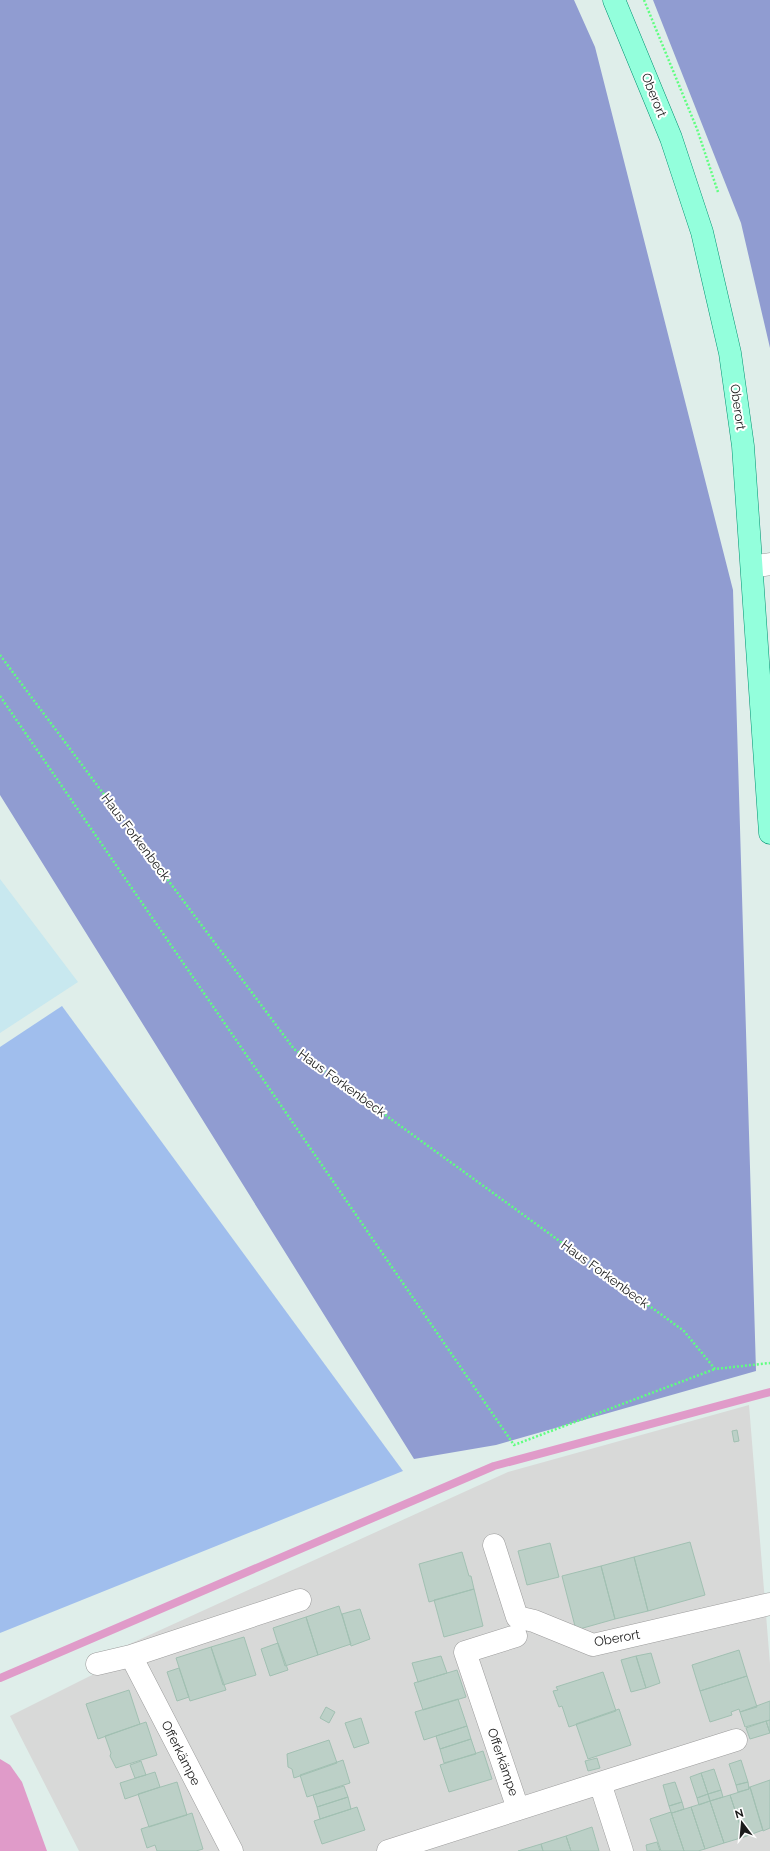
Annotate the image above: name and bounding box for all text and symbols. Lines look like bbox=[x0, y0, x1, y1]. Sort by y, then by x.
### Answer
street label: Oberort bbox=[638, 71, 670, 120]
street label: Oberort bbox=[727, 383, 749, 432]
street label: Haus Forkenbeck bbox=[98, 791, 174, 883]
street label: Haus Forkenbeck bbox=[295, 1046, 389, 1120]
street label: Haus Forkenbeck bbox=[558, 1237, 652, 1311]
street label: Oberort bbox=[593, 1626, 642, 1649]
street label: Offerkämpe bbox=[158, 1718, 204, 1788]
street label: Offerkämpe bbox=[484, 1726, 522, 1798]
north arrow bbox=[722, 1803, 762, 1843]
text: N bbox=[734, 1806, 745, 1821]

